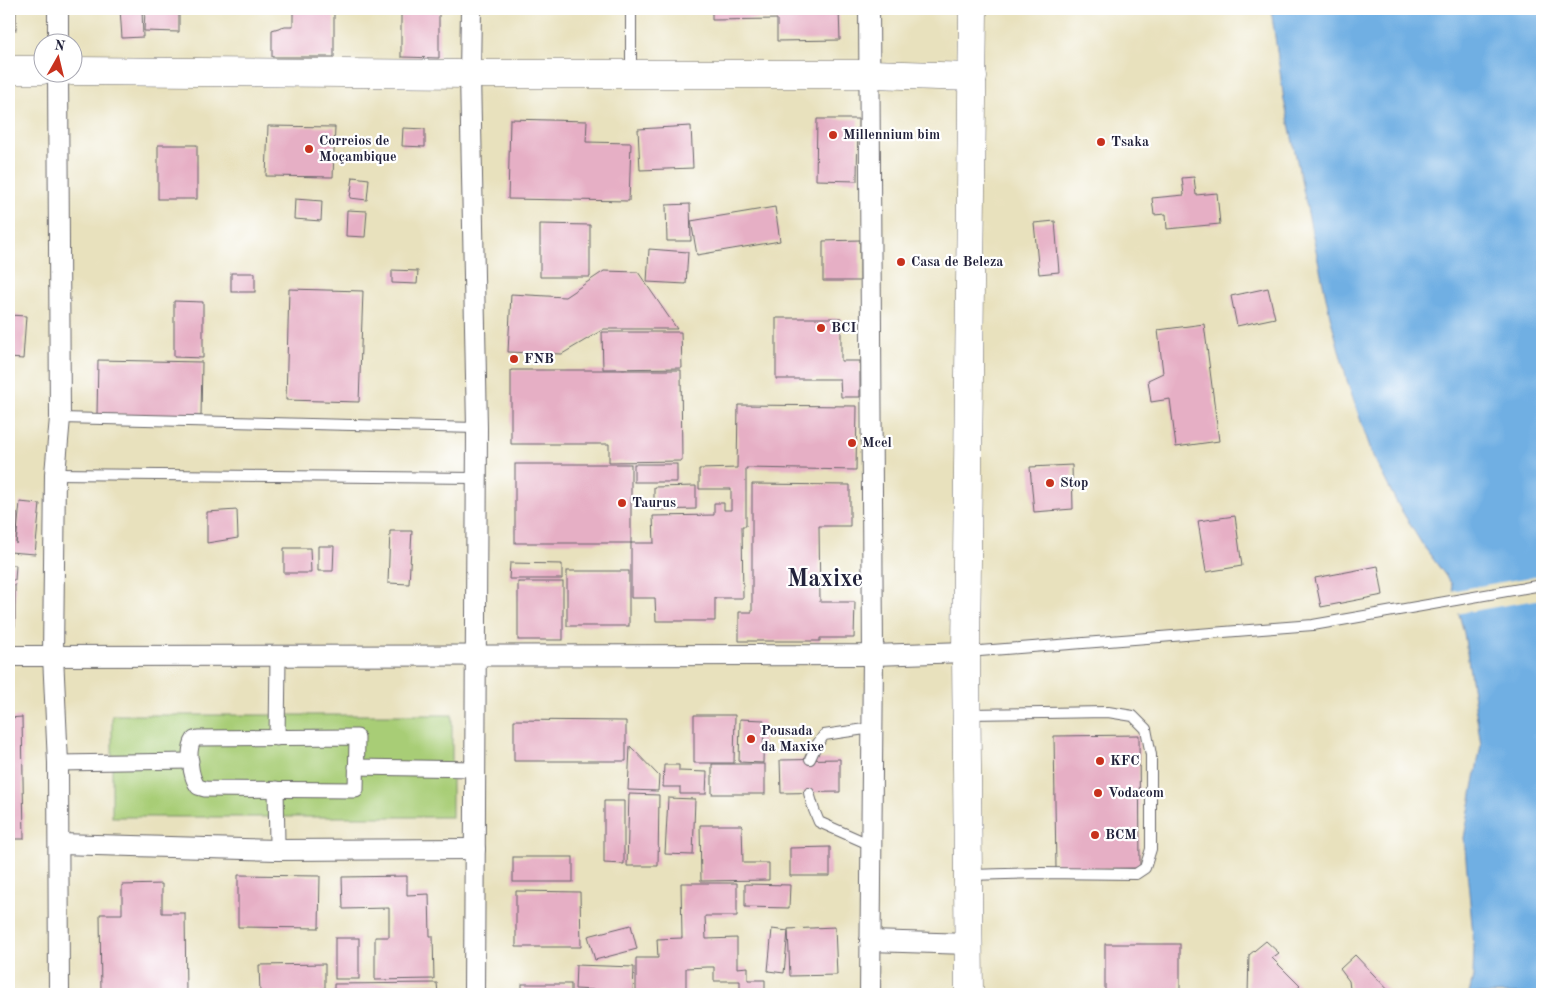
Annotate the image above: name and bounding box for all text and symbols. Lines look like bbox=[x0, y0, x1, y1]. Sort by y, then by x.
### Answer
north arrow bbox=[32, 32, 82, 82]
text: N bbox=[53, 38, 66, 54]
place label: Millennium bim bbox=[843, 128, 940, 142]
marker: Millennium bim bbox=[827, 129, 839, 141]
place label: Correios de Moçambique bbox=[319, 134, 397, 164]
place label: Tsaka bbox=[1111, 135, 1149, 149]
marker: Tsaka bbox=[1095, 136, 1107, 148]
marker: Correios de Moçambique bbox=[303, 143, 315, 155]
place label: Casa de Beleza bbox=[911, 255, 1003, 269]
marker: Casa de Beleza bbox=[895, 256, 907, 268]
place label: BCI bbox=[831, 321, 856, 335]
marker: BCI bbox=[815, 322, 827, 334]
place label: FNB bbox=[524, 352, 554, 366]
marker: FNB bbox=[508, 353, 520, 365]
place label: Mcel bbox=[862, 436, 892, 450]
marker: Mcel bbox=[846, 437, 858, 449]
place label: Stop bbox=[1060, 476, 1088, 490]
marker: Stop bbox=[1044, 477, 1056, 489]
place label: Taurus bbox=[632, 496, 676, 510]
marker: Taurus bbox=[616, 497, 628, 509]
district label: Maxixe bbox=[787, 568, 863, 592]
place label: Pousada da Maxixe bbox=[761, 724, 824, 754]
marker: Pousada da Maxixe bbox=[745, 733, 757, 745]
place label: KFC bbox=[1110, 754, 1139, 768]
marker: KFC bbox=[1094, 755, 1106, 767]
place label: Vodacom bbox=[1108, 786, 1164, 800]
marker: Vodacom bbox=[1092, 787, 1104, 799]
place label: BCM bbox=[1105, 828, 1137, 842]
marker: BCM bbox=[1089, 829, 1101, 841]

